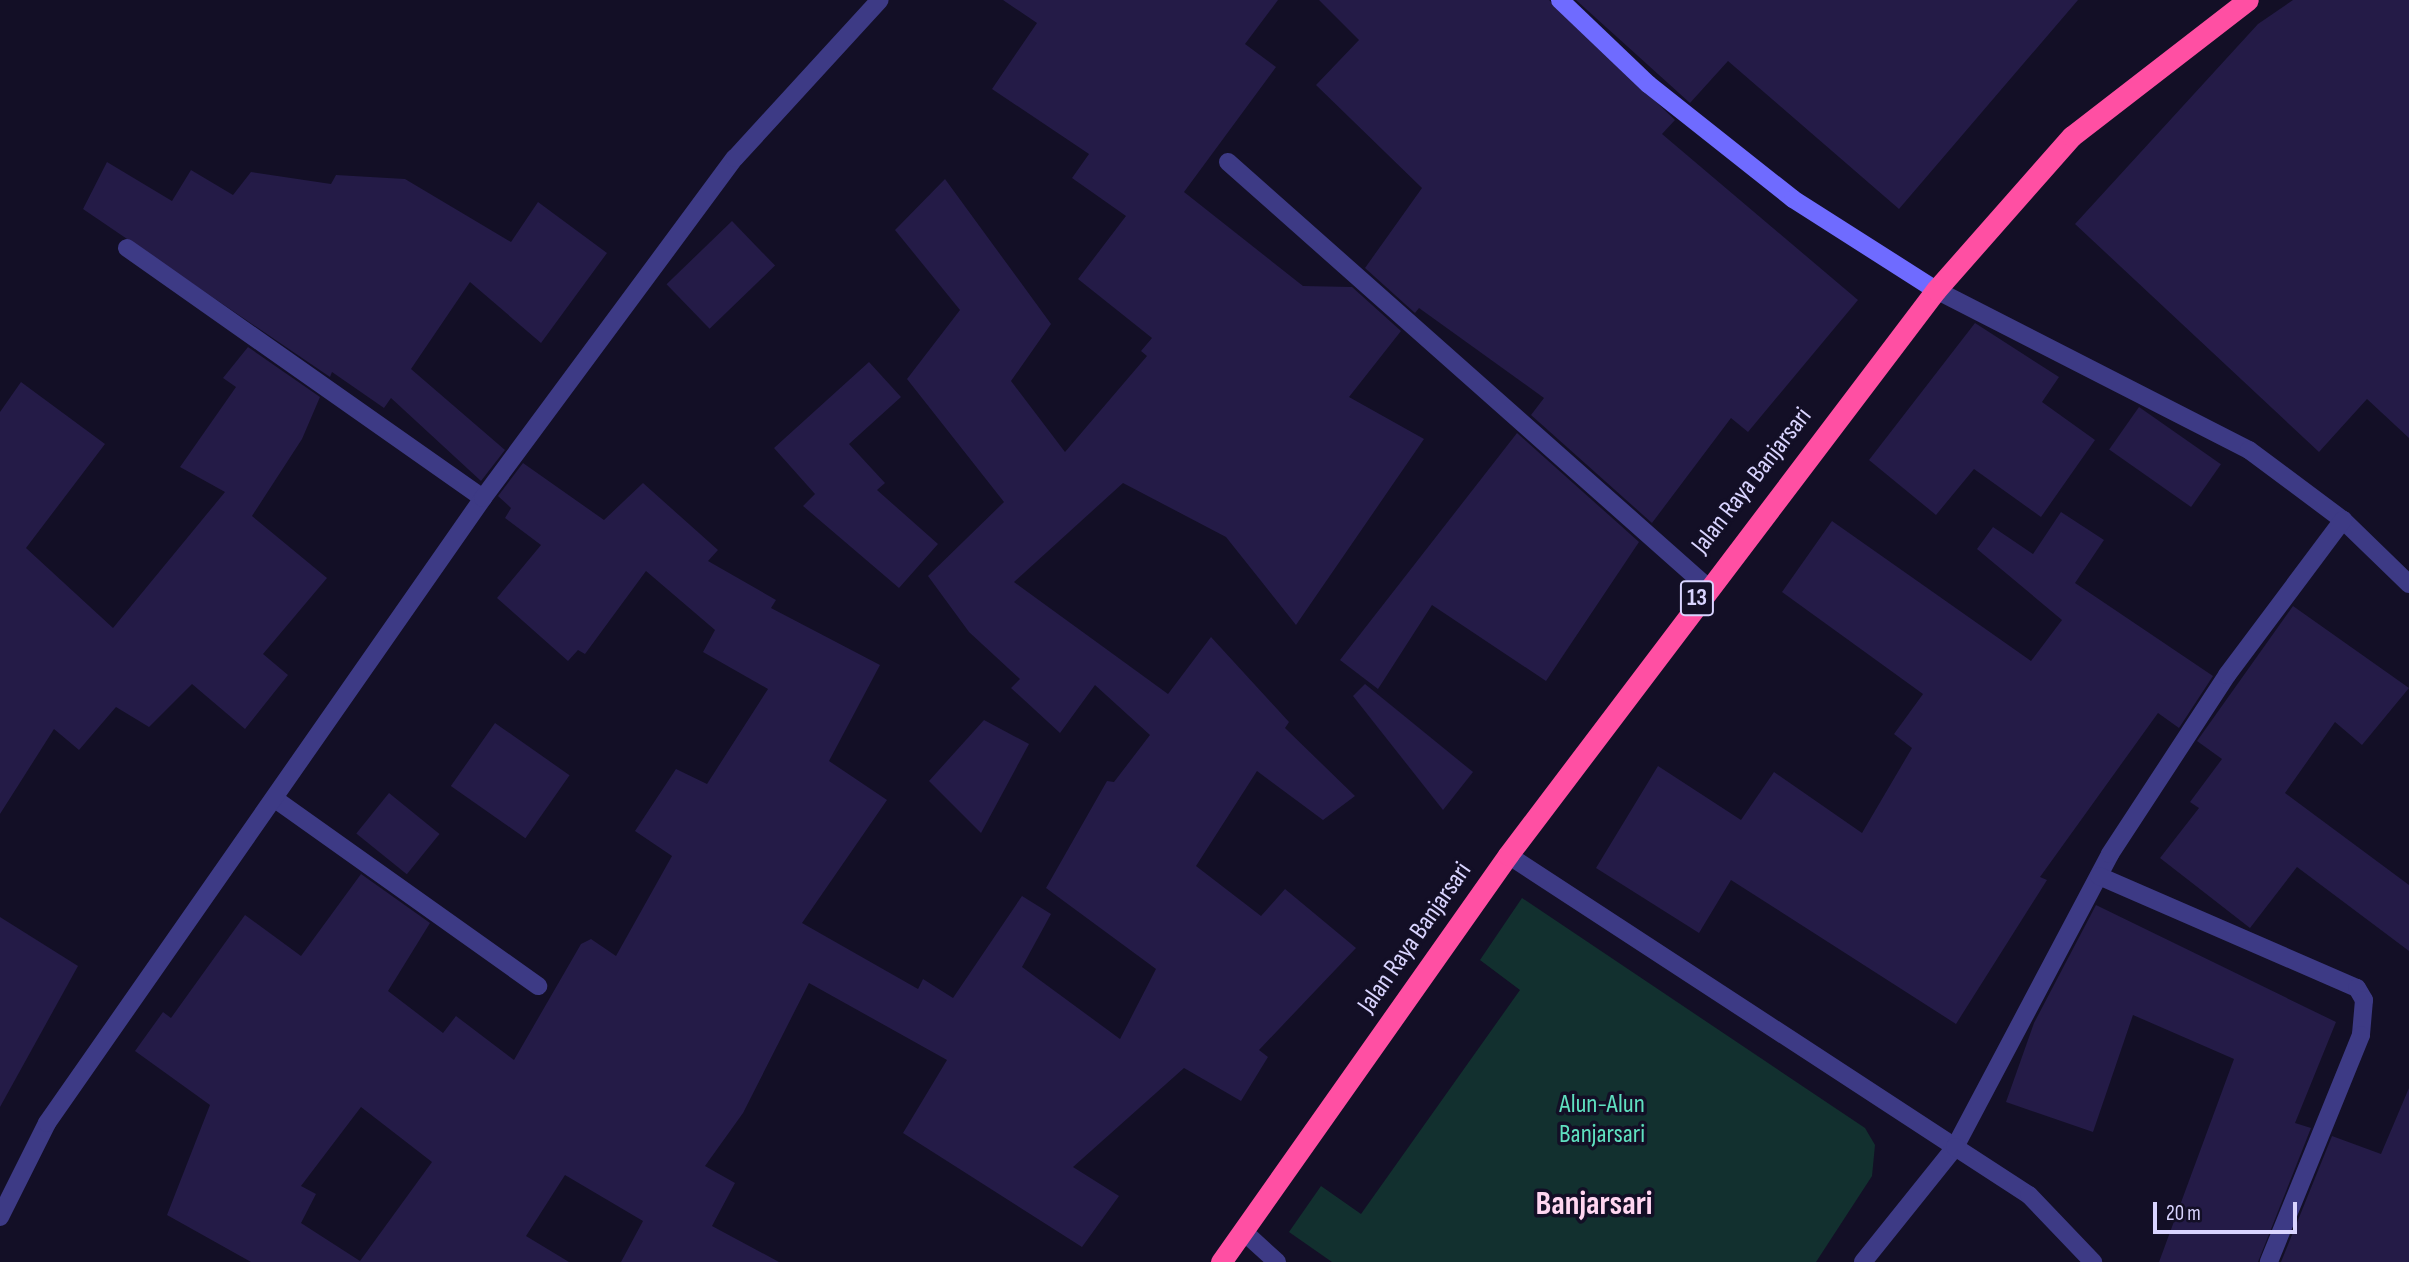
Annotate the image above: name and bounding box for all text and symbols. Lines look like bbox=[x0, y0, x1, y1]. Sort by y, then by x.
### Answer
street label: Jalan Raya Banjarsari bbox=[1685, 402, 1819, 560]
road number: 13 bbox=[1680, 578, 1714, 618]
street label: Jalan Raya Banjarsari bbox=[1352, 857, 1478, 1019]
park label: Alun-Alun Banjarsari bbox=[1559, 1089, 1645, 1150]
district label: Banjarsari bbox=[1535, 1185, 1653, 1225]
scale bar bbox=[2157, 1188, 2300, 1232]
text: 20 m bbox=[2166, 1201, 2201, 1226]

